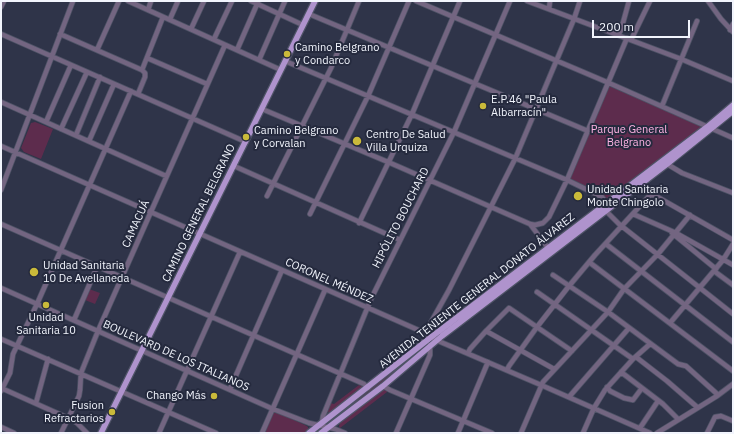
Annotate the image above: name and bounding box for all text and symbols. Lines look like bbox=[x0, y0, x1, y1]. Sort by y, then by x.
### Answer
scale bar bbox=[594, 12, 692, 38]
text: 200 m bbox=[599, 19, 634, 34]
place label: Camino Belgrano y Condarco bbox=[295, 41, 379, 67]
marker: Camino Belgrano y Condarco bbox=[282, 49, 292, 59]
place label: E.P.46 "Paula Albarracín" bbox=[491, 93, 557, 119]
marker: E.P.46 "Paula Albarracín" bbox=[478, 101, 488, 111]
park label: Parque General Belgrano bbox=[591, 123, 667, 149]
place label: Camino Belgrano y Corvalan bbox=[254, 124, 338, 150]
place label: Centro De Salud Villa Urquiza bbox=[366, 128, 446, 154]
marker: Camino Belgrano y Corvalan bbox=[241, 132, 251, 142]
marker: Centro De Salud Villa Urquiza bbox=[351, 135, 363, 147]
street label: CAMINO GENERAL BELGRANO bbox=[160, 142, 238, 284]
street label: HIPÓLITO BOUCHARD bbox=[370, 165, 432, 271]
place label: Unidad Sanitaria Monte Chingolo bbox=[587, 183, 668, 209]
marker: Unidad Sanitaria Monte Chingolo bbox=[572, 190, 584, 202]
street label: CAMACUÁ bbox=[120, 198, 152, 250]
street label: AVENIDA TENIENTE GENERAL DONATO ÁLVAREZ bbox=[377, 211, 577, 371]
street label: CORONEL MÉNDEZ bbox=[283, 256, 375, 306]
place label: Unidad Sanitaria 10 De Avellaneda bbox=[43, 259, 129, 285]
marker: Unidad Sanitaria 10 De Avellaneda bbox=[28, 266, 40, 278]
marker: Unidad Sanitaria 10 bbox=[41, 300, 51, 310]
place label: Unidad Sanitaria 10 bbox=[16, 311, 76, 337]
street label: BOULEVARD DE LOS ITALIANOS bbox=[101, 318, 251, 394]
place label: Chango Más bbox=[146, 389, 206, 403]
marker: Chango Más bbox=[209, 391, 219, 401]
place label: Fusion Refractarios bbox=[44, 399, 104, 425]
marker: Fusion Refractarios bbox=[107, 407, 117, 417]

